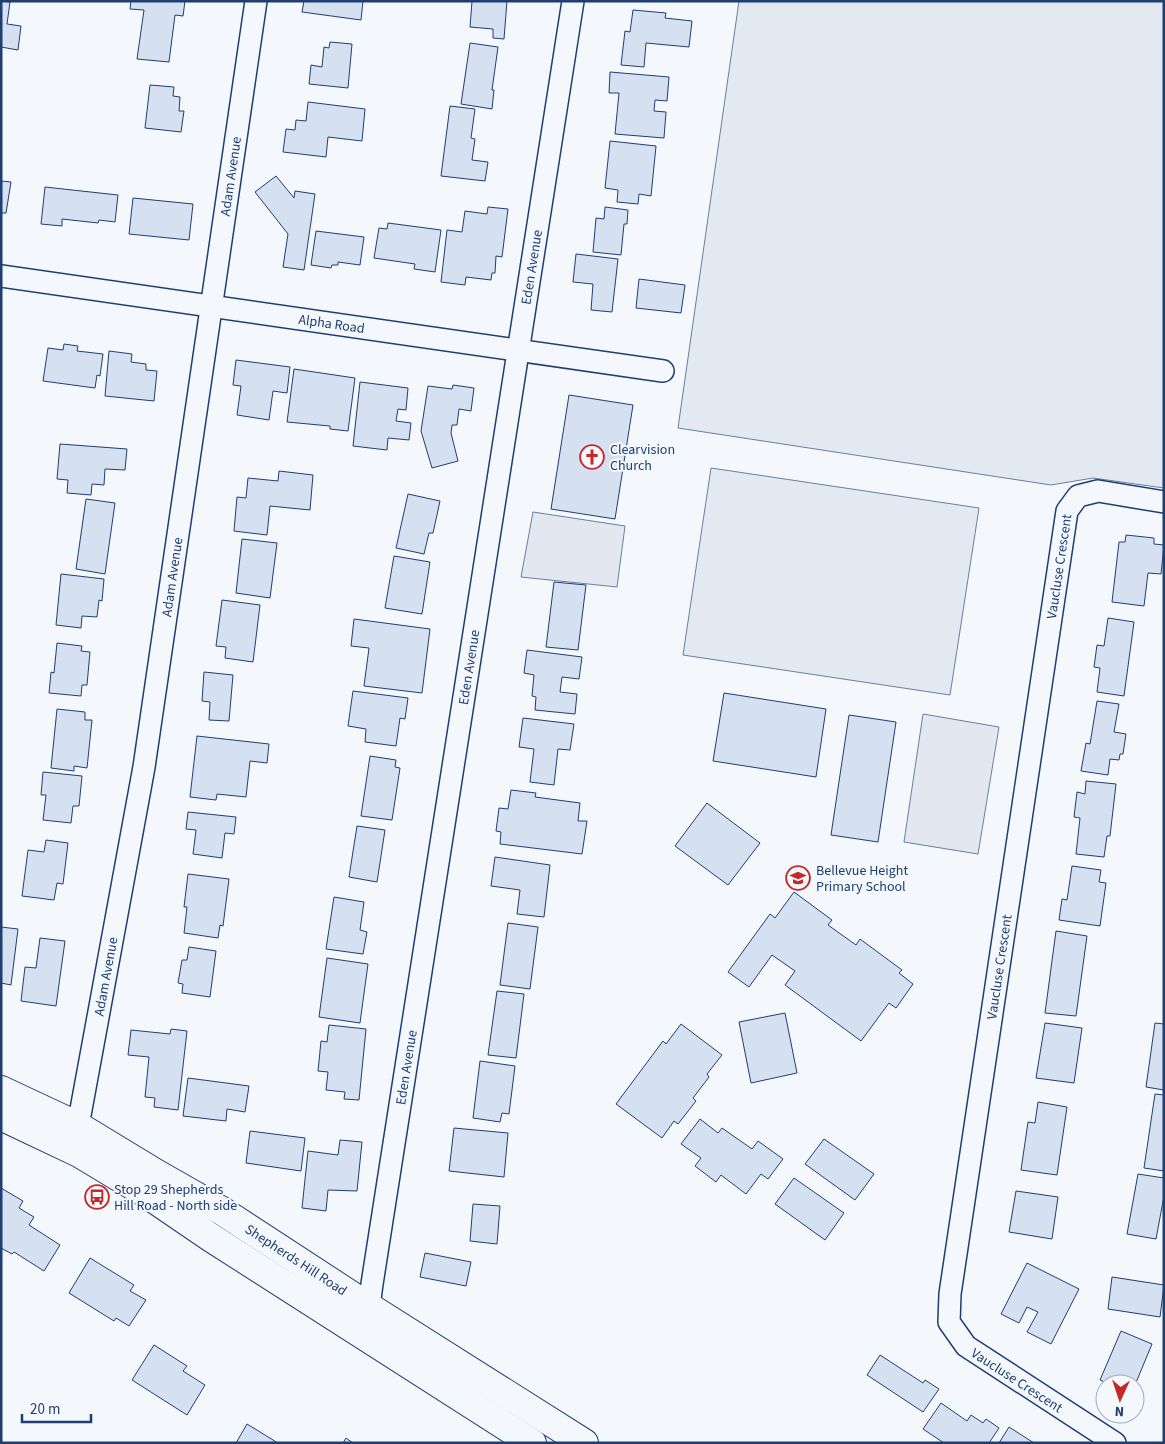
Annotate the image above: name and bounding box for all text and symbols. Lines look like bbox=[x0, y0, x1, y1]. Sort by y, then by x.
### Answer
street label: Adam Avenue bbox=[216, 135, 247, 218]
street label: Eden Avenue bbox=[517, 228, 548, 306]
street label: Alpha Road bbox=[297, 310, 366, 339]
place label: Clearvision Church bbox=[610, 440, 675, 476]
church icon: Clearvision Church bbox=[579, 444, 605, 470]
street label: Vaucluse Crescent bbox=[1042, 512, 1077, 620]
street label: Adam Avenue bbox=[157, 536, 188, 618]
street label: Eden Avenue bbox=[454, 628, 485, 706]
place label: Bellevue Height Primary School bbox=[816, 861, 908, 897]
school or university icon: Bellevue Height Primary School bbox=[785, 865, 811, 891]
street label: Vaucluse Crescent bbox=[982, 913, 1018, 1021]
street label: Adam Avenue bbox=[89, 935, 124, 1018]
street label: Eden Avenue bbox=[391, 1029, 423, 1107]
place label: Stop 29 Shepherds Hill Road - North side bbox=[114, 1180, 237, 1216]
bus stop icon: Stop 29 Shepherds Hill Road - North side bbox=[84, 1184, 110, 1210]
street label: Shepherds Hill Road bbox=[241, 1220, 351, 1301]
street label: Vaucluse Crescent bbox=[967, 1344, 1066, 1418]
north arrow bbox=[1095, 1374, 1145, 1424]
scale bar bbox=[22, 1392, 91, 1424]
text: 20 m bbox=[30, 1399, 60, 1420]
text: N bbox=[1114, 1401, 1125, 1421]

